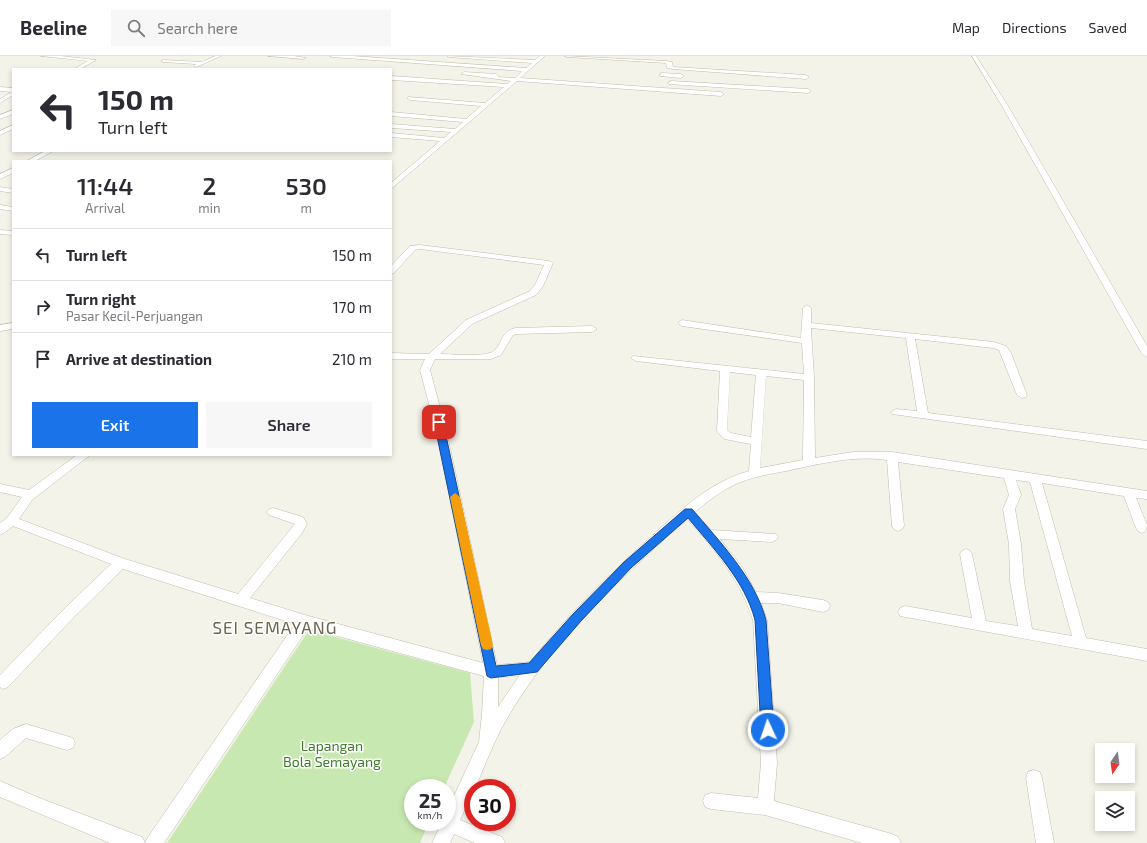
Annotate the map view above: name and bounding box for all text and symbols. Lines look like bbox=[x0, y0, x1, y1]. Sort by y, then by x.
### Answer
search box bbox=[111, 10, 391, 46]
text: Beeline bbox=[20, 16, 87, 39]
icon: search bbox=[125, 17, 147, 39]
text: Search here bbox=[157, 19, 238, 37]
text: Map bbox=[952, 19, 980, 36]
text: Directions bbox=[1002, 19, 1067, 36]
text: Saved bbox=[1089, 19, 1127, 36]
text: 150 m bbox=[98, 82, 174, 116]
icon: left bbox=[32, 84, 84, 136]
text: Turn left bbox=[98, 116, 168, 138]
text: 11:44 bbox=[77, 171, 133, 200]
text: 2 bbox=[202, 171, 216, 200]
text: 530 bbox=[285, 171, 327, 200]
text: Arrival bbox=[85, 200, 125, 216]
text: min bbox=[198, 200, 220, 216]
text: m bbox=[301, 200, 312, 216]
icon: left bbox=[32, 244, 54, 266]
text: Turn left bbox=[66, 246, 127, 264]
text: 150 m bbox=[332, 246, 372, 264]
text: Turn right bbox=[66, 290, 136, 308]
icon: right bbox=[32, 296, 54, 318]
text: 170 m bbox=[333, 298, 372, 316]
text: Pasar Kecil-Perjuangan bbox=[66, 308, 203, 324]
icon: arrive bbox=[32, 348, 54, 370]
text: Arrive at destination bbox=[66, 350, 212, 368]
text: 210 m bbox=[332, 350, 372, 368]
button: Exit bbox=[32, 402, 198, 448]
button: Share bbox=[206, 402, 372, 448]
pin bbox=[422, 405, 456, 439]
icon: arrive bbox=[428, 411, 450, 433]
district label: SEI SEMAYANG bbox=[213, 617, 337, 637]
position arrow bbox=[747, 709, 789, 751]
park label: Lapangan Bola Semayang bbox=[283, 737, 381, 770]
north arrow bbox=[1095, 743, 1135, 783]
map controls bbox=[1095, 743, 1135, 831]
speed limit sign: 30 bbox=[464, 779, 516, 831]
text: 25 bbox=[419, 788, 441, 812]
button: layers bbox=[1095, 791, 1135, 831]
text: km/h bbox=[418, 809, 442, 821]

